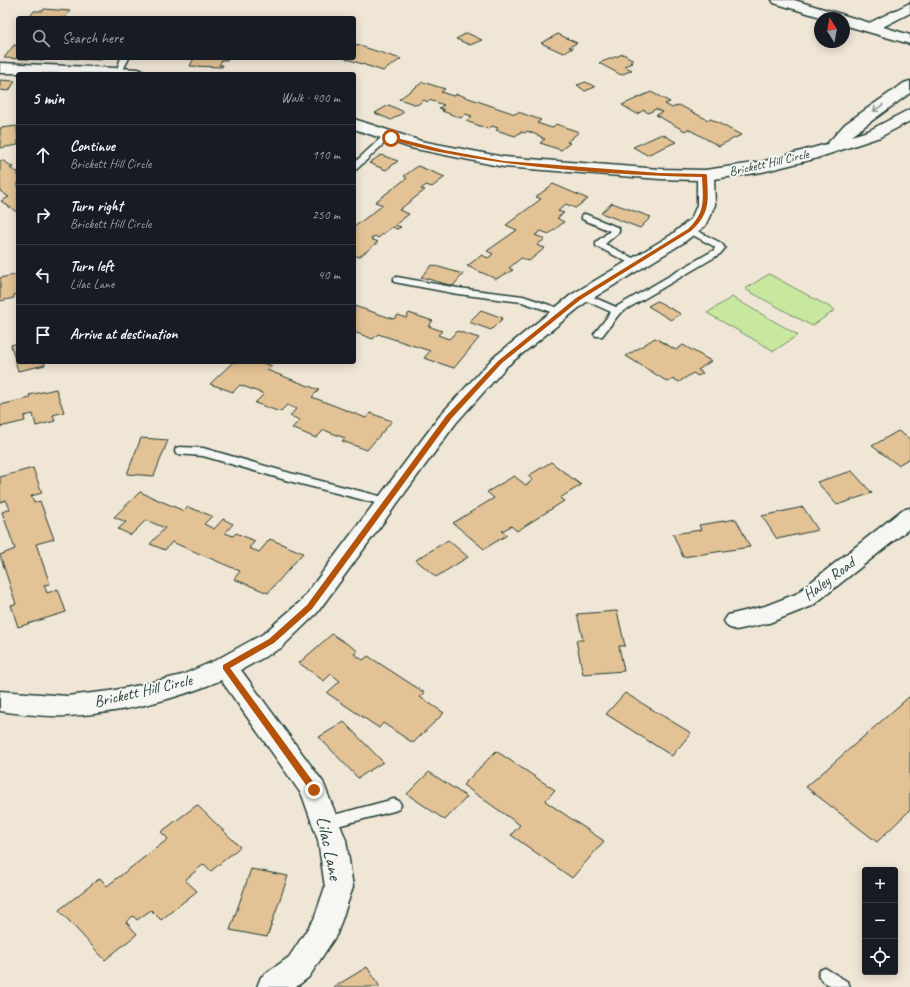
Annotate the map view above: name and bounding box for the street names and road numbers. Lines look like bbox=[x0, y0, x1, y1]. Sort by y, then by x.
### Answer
street label: Brickett Hill Circle bbox=[728, 146, 811, 180]
street label: Haley Road bbox=[799, 551, 861, 605]
street label: Brickett Hill Circle bbox=[92, 670, 196, 712]
street label: Lilac Lane bbox=[311, 814, 348, 884]

